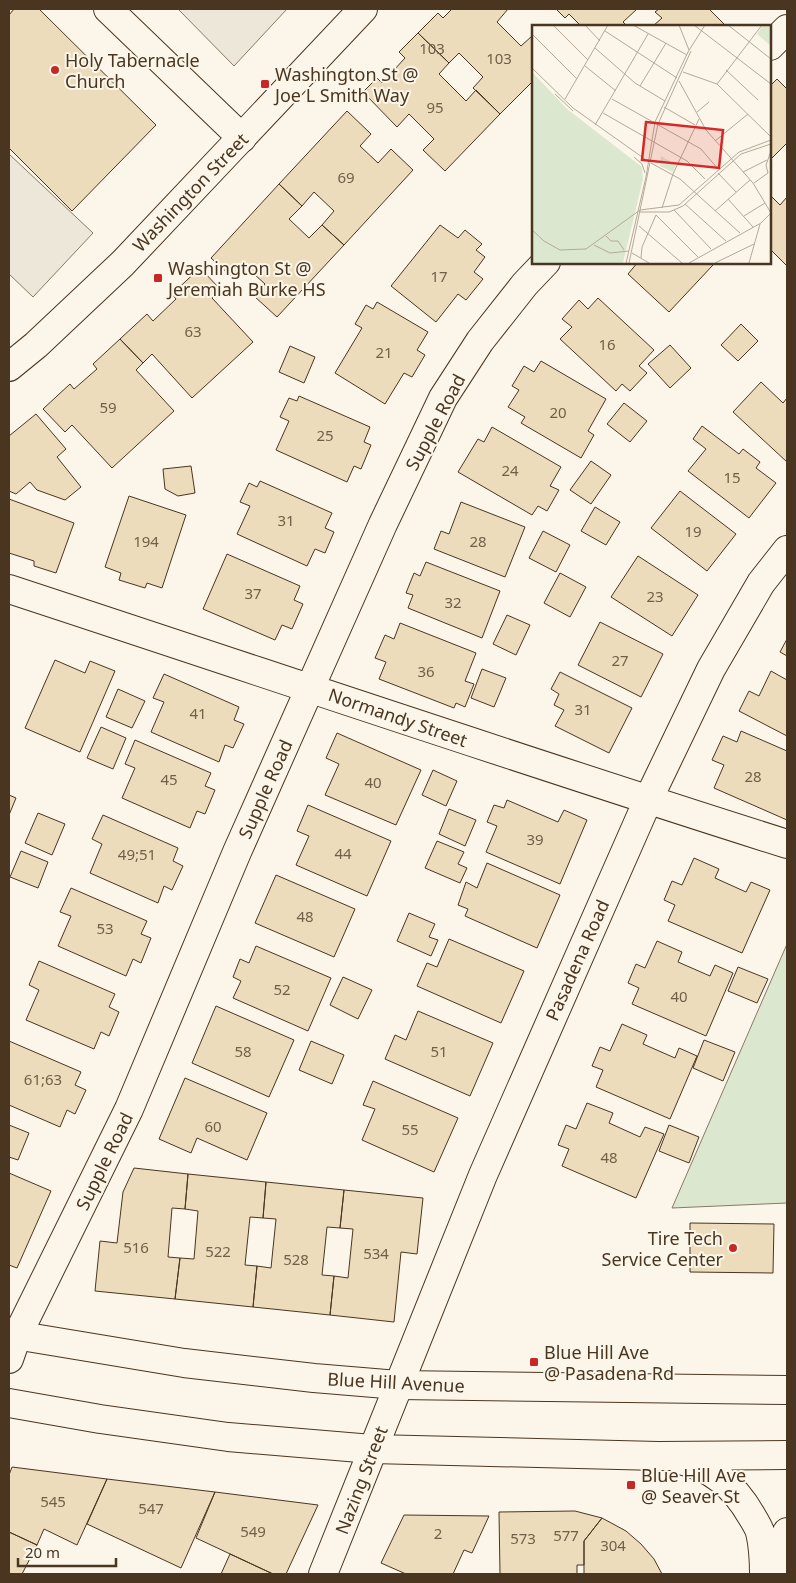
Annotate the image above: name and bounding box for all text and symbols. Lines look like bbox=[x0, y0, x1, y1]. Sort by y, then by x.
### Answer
inset map bbox=[532, 25, 771, 264]
house number: 103 bbox=[419, 38, 445, 58]
place label: Holy Tabernacle Church bbox=[65, 48, 200, 93]
house number: 103 bbox=[486, 48, 512, 68]
place label: Washington St @ Joe L Smith Way bbox=[273, 62, 419, 107]
marker: Holy Tabernacle Church bbox=[49, 64, 61, 76]
marker: Washington St @ Joe L Smith Way bbox=[259, 78, 271, 90]
house number: 95 bbox=[426, 97, 444, 117]
street label: Washington Street bbox=[127, 127, 253, 257]
house number: 69 bbox=[337, 167, 355, 187]
place label: Washington St @ Jeremiah Burke HS bbox=[166, 256, 326, 301]
house number: 17 bbox=[430, 266, 448, 286]
marker: Washington St @ Jeremiah Burke HS bbox=[152, 272, 164, 284]
house number: 63 bbox=[184, 321, 202, 341]
house number: 16 bbox=[598, 334, 616, 354]
house number: 21 bbox=[375, 342, 393, 362]
street label: Supple Road bbox=[400, 370, 470, 474]
house number: 59 bbox=[99, 397, 117, 417]
house number: 20 bbox=[549, 402, 567, 422]
house number: 25 bbox=[316, 425, 334, 445]
house number: 24 bbox=[501, 460, 519, 480]
house number: 15 bbox=[723, 467, 741, 487]
house number: 31 bbox=[277, 510, 295, 530]
house number: 19 bbox=[684, 521, 702, 541]
house number: 194 bbox=[133, 531, 159, 551]
house number: 28 bbox=[469, 531, 487, 551]
house number: 37 bbox=[244, 583, 262, 603]
house number: 23 bbox=[646, 586, 664, 606]
house number: 32 bbox=[444, 592, 462, 612]
house number: 27 bbox=[611, 650, 629, 670]
house number: 36 bbox=[417, 661, 435, 681]
street label: Normandy Street bbox=[325, 682, 471, 752]
house number: 31 bbox=[574, 699, 592, 719]
house number: 41 bbox=[189, 703, 207, 723]
street label: Supple Road bbox=[233, 736, 297, 842]
house number: 28 bbox=[744, 766, 762, 786]
house number: 45 bbox=[160, 769, 178, 789]
house number: 40 bbox=[364, 772, 382, 792]
house number: 39 bbox=[526, 829, 544, 849]
house number: 44 bbox=[334, 843, 352, 863]
house number: 49;51 bbox=[118, 844, 156, 864]
street label: Pasadena Road bbox=[540, 896, 614, 1024]
house number: 48 bbox=[296, 906, 314, 926]
house number: 53 bbox=[96, 918, 114, 938]
house number: 52 bbox=[273, 979, 291, 999]
house number: 40 bbox=[670, 986, 688, 1006]
house number: 58 bbox=[234, 1041, 252, 1061]
house number: 51 bbox=[430, 1041, 448, 1061]
house number: 61;63 bbox=[24, 1069, 62, 1089]
street label: Supple Road bbox=[70, 1108, 138, 1214]
house number: 60 bbox=[204, 1116, 222, 1136]
house number: 55 bbox=[401, 1119, 419, 1139]
house number: 48 bbox=[600, 1147, 618, 1167]
place label: Tire Tech Service Center bbox=[602, 1226, 724, 1271]
house number: 516 bbox=[123, 1237, 149, 1257]
house number: 522 bbox=[205, 1241, 231, 1261]
marker: Tire Tech Service Center bbox=[727, 1242, 739, 1254]
house number: 534 bbox=[363, 1243, 389, 1263]
house number: 528 bbox=[283, 1249, 309, 1269]
place label: Blue Hill Ave @ Pasadena Rd bbox=[544, 1340, 674, 1385]
marker: Blue Hill Ave @ Pasadena Rd bbox=[528, 1356, 540, 1368]
street label: Blue Hill Avenue bbox=[327, 1366, 465, 1398]
street label: Nazing Street bbox=[329, 1422, 393, 1538]
place label: Blue Hill Ave @ Seaver St bbox=[641, 1463, 746, 1508]
marker: Blue Hill Ave @ Seaver St bbox=[625, 1479, 637, 1491]
house number: 545 bbox=[40, 1491, 66, 1511]
house number: 547 bbox=[138, 1498, 164, 1518]
house number: 549 bbox=[240, 1521, 266, 1541]
house number: 2 bbox=[434, 1523, 442, 1543]
house number: 577 bbox=[553, 1525, 579, 1545]
house number: 573 bbox=[510, 1528, 536, 1548]
house number: 304 bbox=[600, 1535, 626, 1555]
scale bar bbox=[18, 1536, 115, 1568]
text: 20 m bbox=[25, 1542, 60, 1562]

